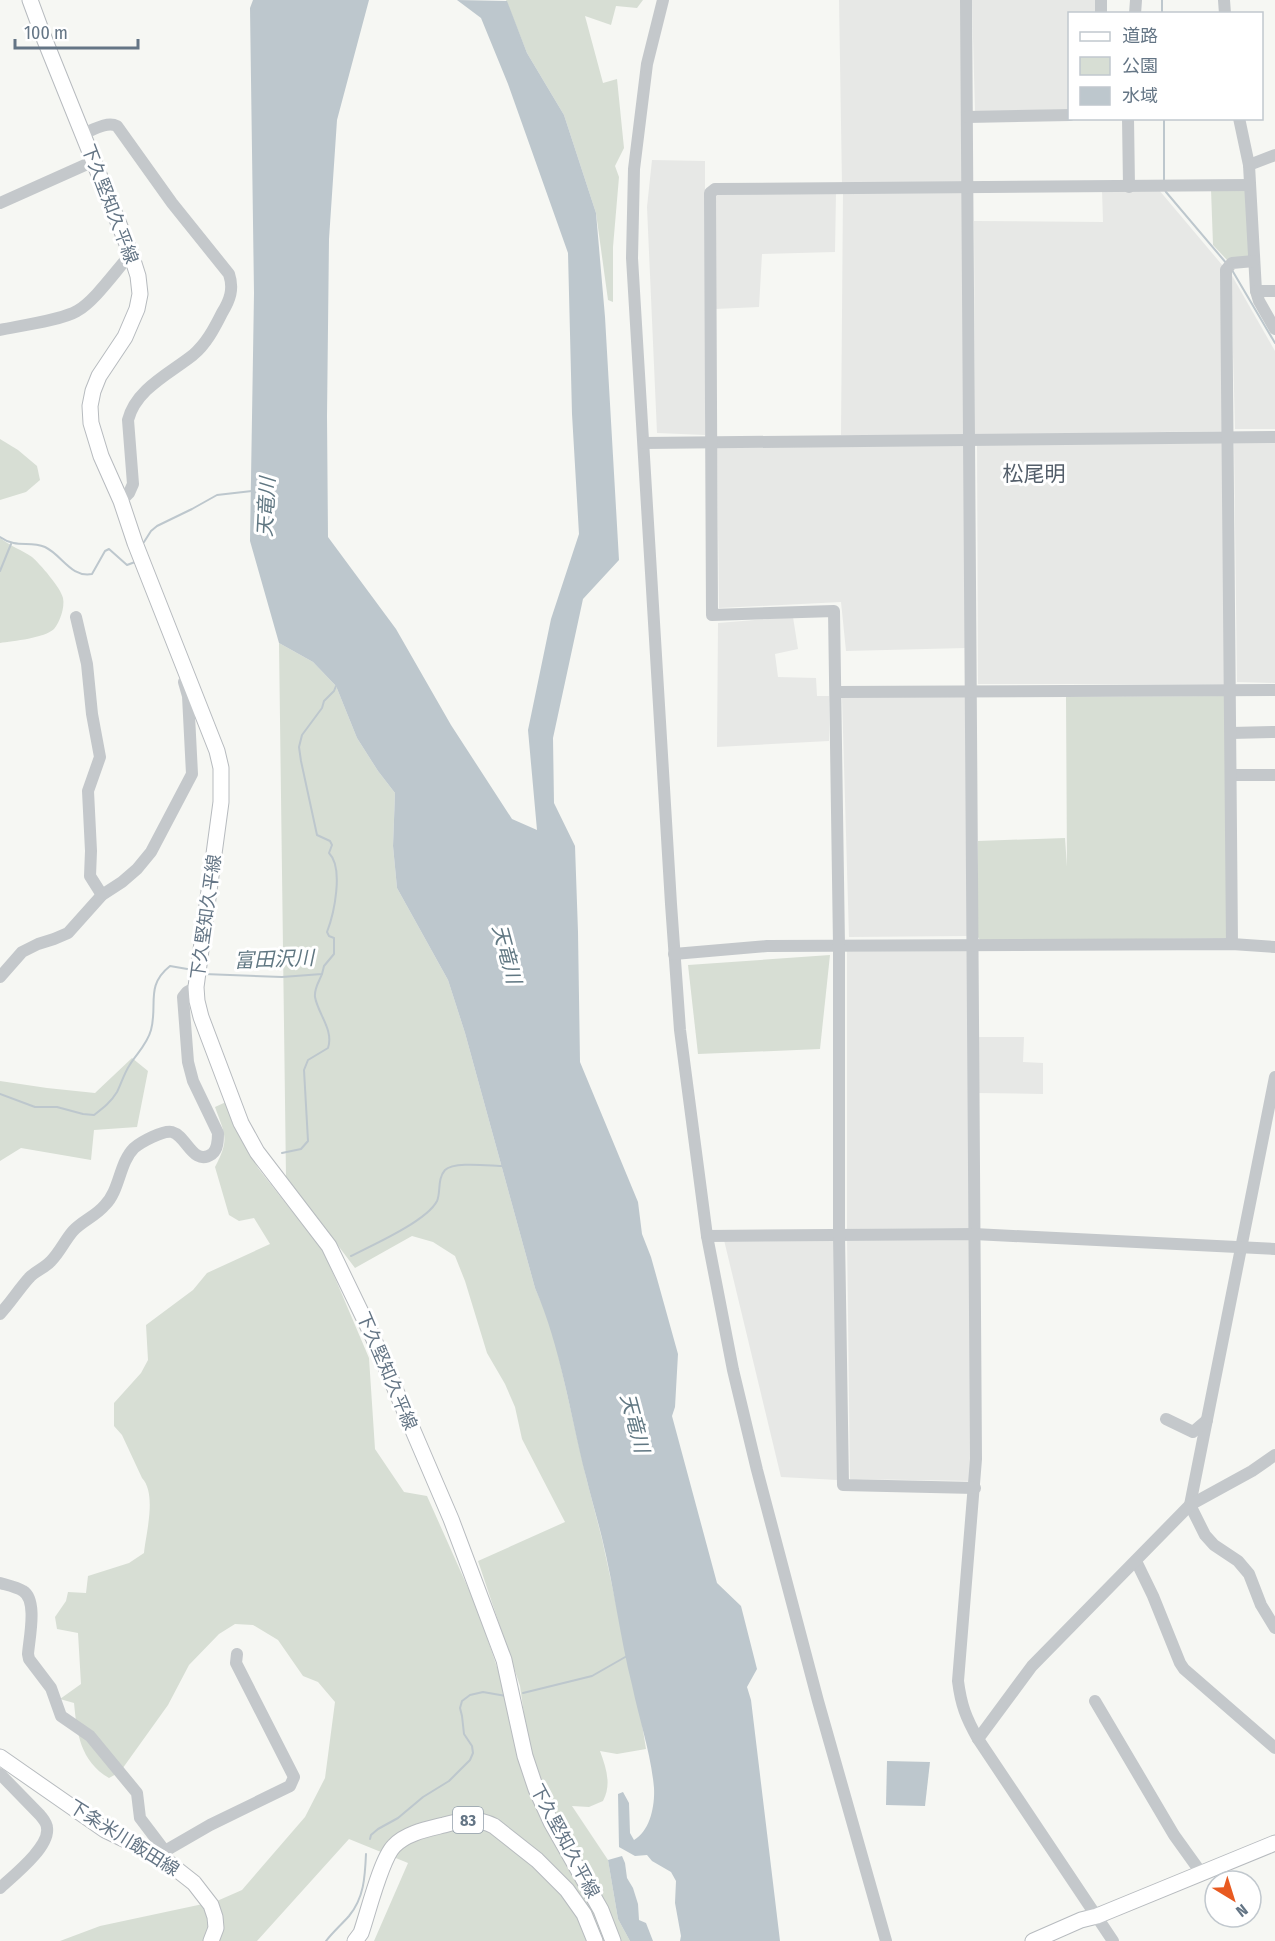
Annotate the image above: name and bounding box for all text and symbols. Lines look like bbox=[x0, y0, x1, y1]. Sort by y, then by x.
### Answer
scale bar bbox=[15, 12, 138, 50]
legend bbox=[1068, 12, 1263, 120]
text: 100 m bbox=[24, 22, 68, 44]
text: 道路 bbox=[1122, 25, 1158, 47]
text: 公園 bbox=[1122, 55, 1158, 77]
text: 水域 bbox=[1122, 85, 1158, 107]
street label: 下久堅知久平線 bbox=[77, 141, 143, 267]
district label: 松尾明 bbox=[1003, 461, 1066, 487]
water label: 天竜川 bbox=[252, 474, 280, 538]
street label: 下久堅知久平線 bbox=[186, 853, 226, 981]
water label: 天竜川 bbox=[488, 922, 527, 988]
water label: 富田沢川 bbox=[234, 946, 316, 972]
street label: 下久堅知久平線 bbox=[352, 1309, 422, 1433]
water label: 天竜川 bbox=[616, 1391, 655, 1457]
street label: 下久堅知久平線 bbox=[526, 1780, 604, 1902]
street label: 下条米川飯田線 bbox=[65, 1795, 183, 1881]
road number: 83 bbox=[453, 1807, 483, 1833]
north arrow bbox=[1203, 1869, 1263, 1929]
text: N bbox=[1232, 1900, 1252, 1921]

